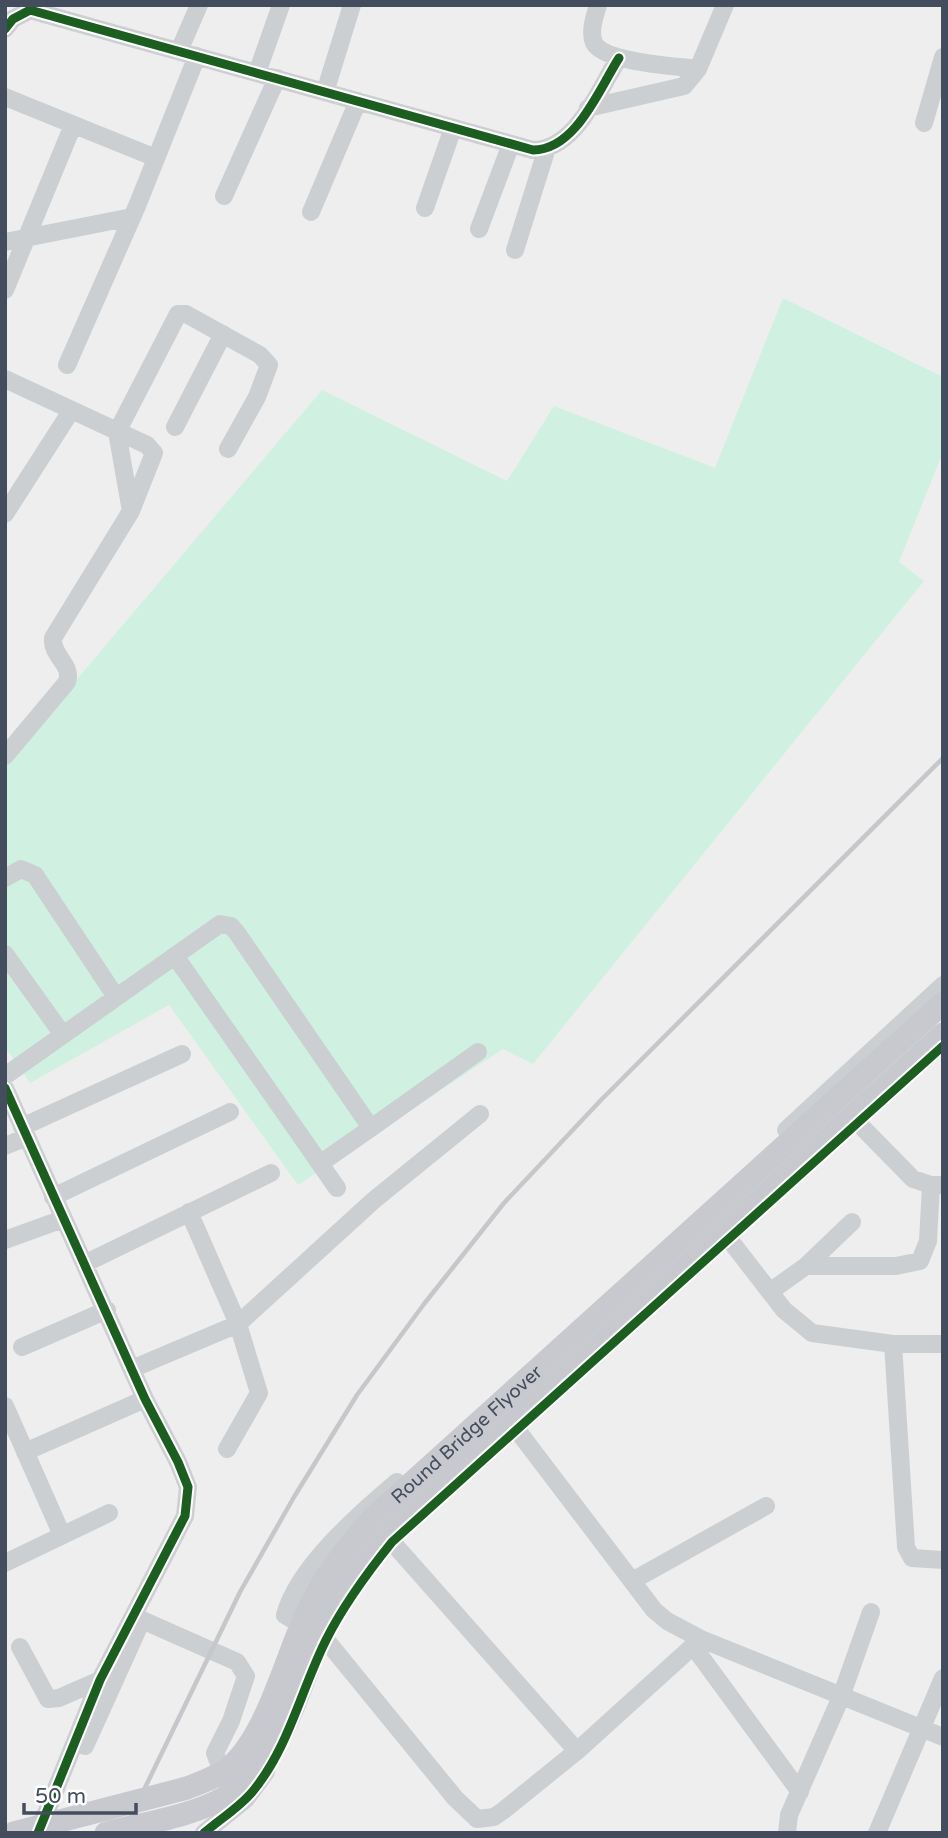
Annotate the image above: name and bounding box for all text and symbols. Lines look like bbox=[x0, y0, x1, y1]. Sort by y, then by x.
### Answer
street label: Round Bridge Flyover bbox=[387, 1360, 547, 1508]
scale bar bbox=[24, 1772, 136, 1816]
text: 50 m bbox=[35, 1784, 86, 1809]

